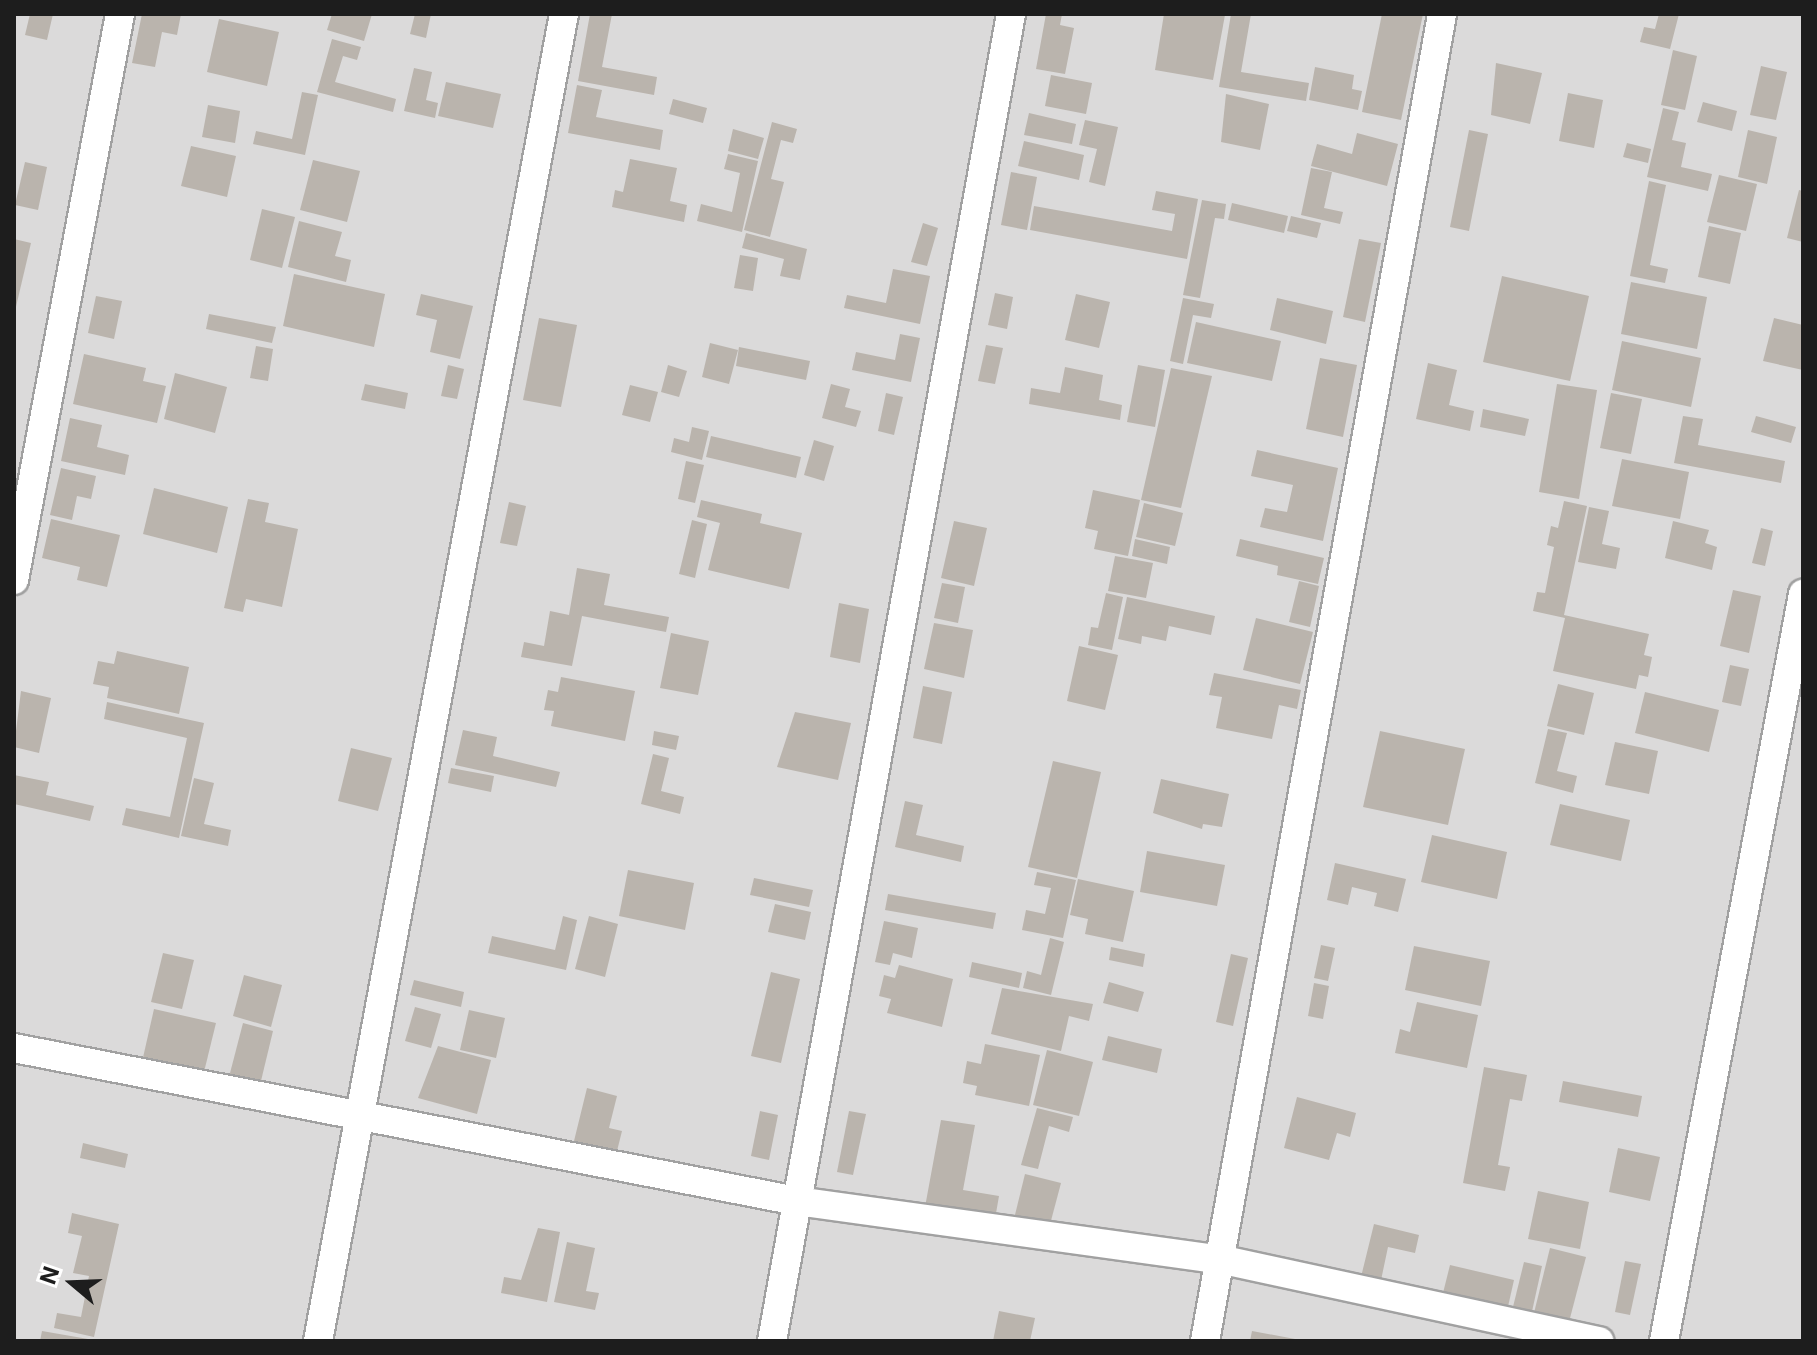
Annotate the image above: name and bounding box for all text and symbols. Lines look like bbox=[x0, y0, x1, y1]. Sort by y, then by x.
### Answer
north arrow bbox=[32, 1243, 112, 1323]
text: N bbox=[34, 1263, 64, 1287]

